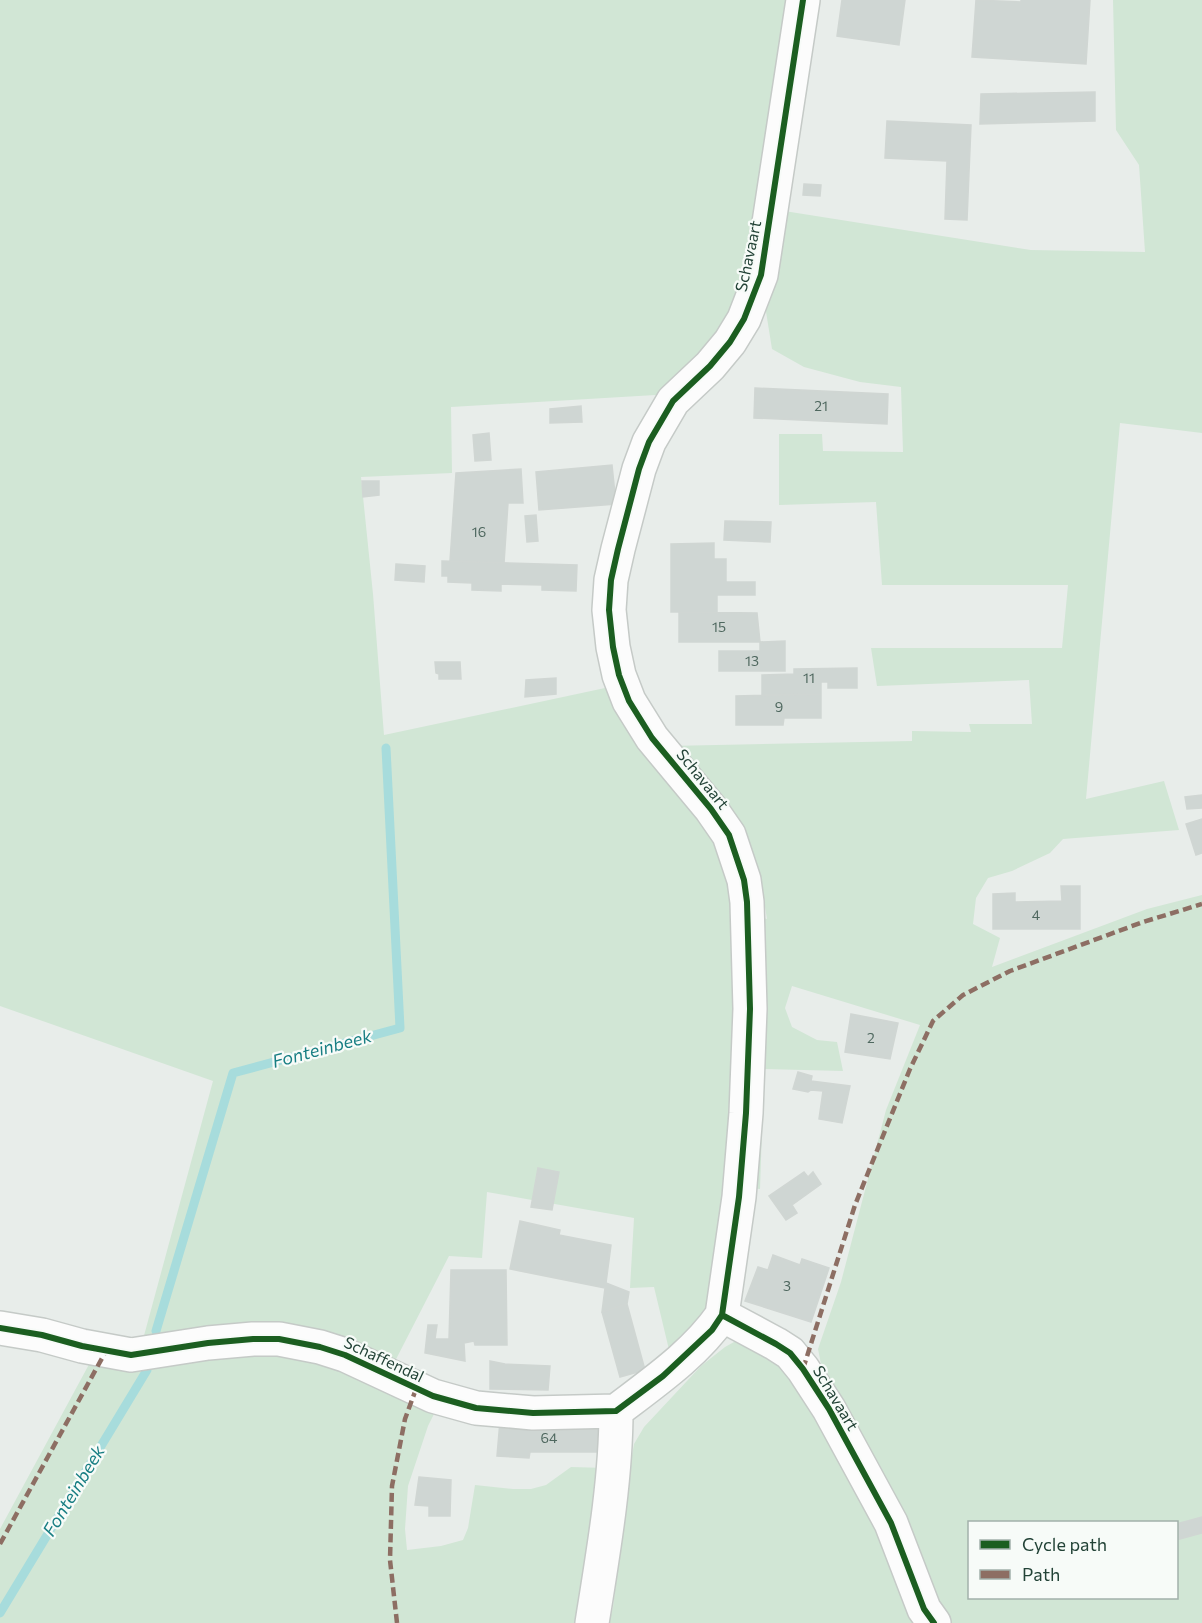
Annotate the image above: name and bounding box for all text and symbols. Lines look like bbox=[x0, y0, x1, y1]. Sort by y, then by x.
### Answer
street label: Schavaart bbox=[731, 218, 764, 293]
house number: 21 bbox=[814, 397, 828, 414]
house number: 16 bbox=[472, 523, 486, 540]
house number: 15 bbox=[712, 618, 726, 635]
house number: 13 bbox=[745, 652, 759, 669]
house number: 11 bbox=[803, 669, 815, 686]
house number: 9 bbox=[775, 698, 783, 715]
street label: Schavaart bbox=[673, 745, 734, 813]
house number: 4 bbox=[1032, 906, 1041, 923]
water label: Fonteinbeek bbox=[270, 1024, 375, 1072]
house number: 2 bbox=[867, 1029, 875, 1046]
house number: 3 bbox=[783, 1277, 791, 1294]
street label: Schaffendal bbox=[341, 1332, 427, 1385]
street label: Schavaart bbox=[810, 1362, 863, 1434]
house number: 64 bbox=[541, 1429, 558, 1446]
water label: Fonteinbeek bbox=[37, 1440, 109, 1540]
legend bbox=[968, 1521, 1178, 1599]
text: Cycle path bbox=[1022, 1533, 1107, 1555]
text: Path bbox=[1022, 1563, 1060, 1585]

